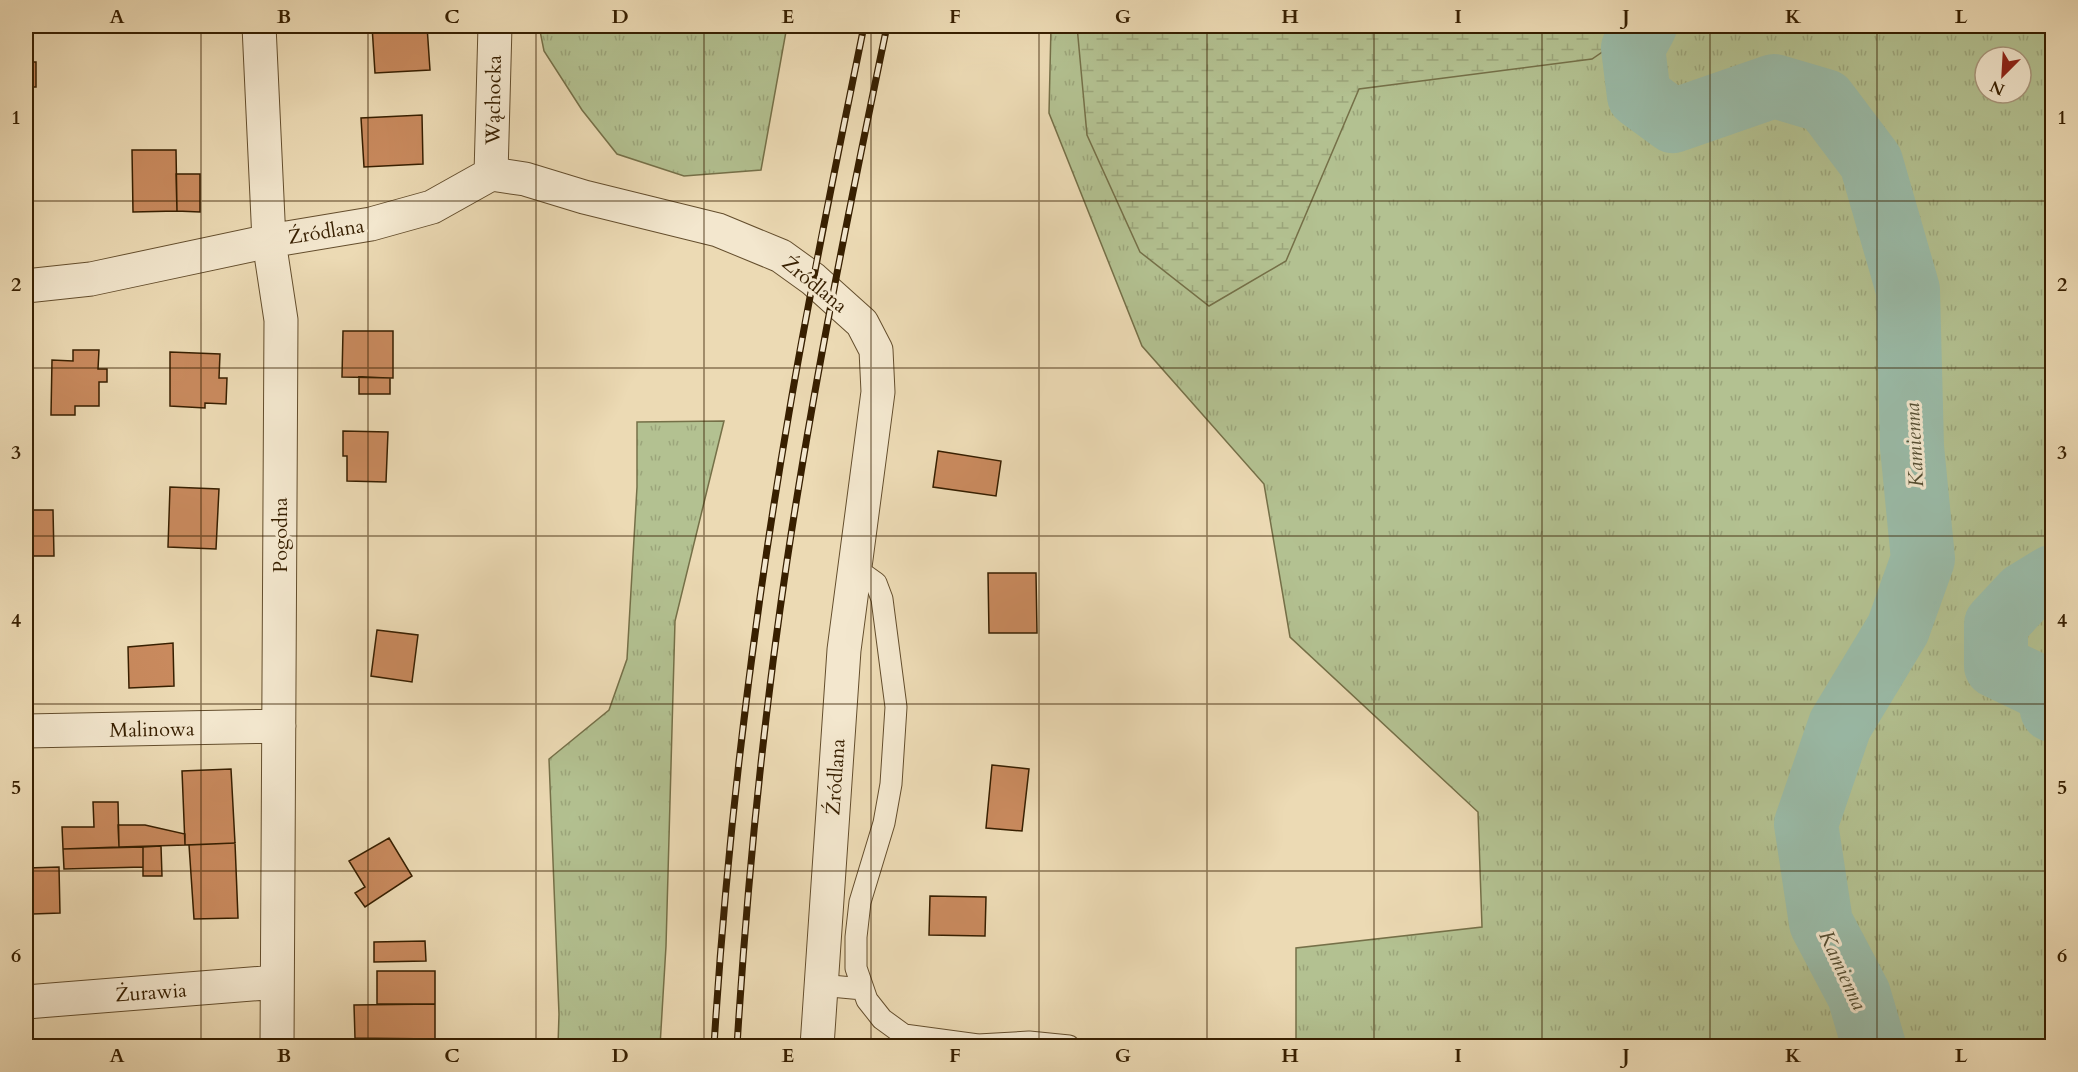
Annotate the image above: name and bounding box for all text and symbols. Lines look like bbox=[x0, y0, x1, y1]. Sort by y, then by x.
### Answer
text: A bbox=[109, 3, 125, 30]
text: B bbox=[277, 3, 291, 30]
text: C bbox=[444, 3, 460, 30]
text: D bbox=[611, 3, 629, 30]
text: E bbox=[782, 3, 794, 30]
text: F bbox=[949, 3, 961, 30]
text: G bbox=[1115, 3, 1131, 30]
text: H bbox=[1281, 3, 1299, 30]
text: I bbox=[1454, 3, 1462, 30]
text: J bbox=[1619, 3, 1630, 30]
text: K bbox=[1785, 3, 1802, 30]
text: L bbox=[1955, 3, 1968, 30]
north arrow bbox=[1973, 45, 2033, 105]
street label: Wąchocka bbox=[479, 54, 508, 146]
text: N bbox=[1986, 75, 2008, 101]
text: 1 bbox=[11, 104, 21, 131]
text: 1 bbox=[2057, 104, 2067, 131]
street label: Źródlana bbox=[286, 212, 366, 251]
street label: Źródlana bbox=[776, 250, 853, 319]
text: 2 bbox=[11, 271, 21, 298]
text: 2 bbox=[2057, 271, 2067, 298]
water label: Kamienna bbox=[1898, 402, 1931, 488]
text: 3 bbox=[11, 439, 21, 466]
text: 3 bbox=[2057, 439, 2067, 466]
street label: Pogodna bbox=[267, 497, 294, 573]
text: 4 bbox=[11, 607, 21, 634]
text: 4 bbox=[2057, 607, 2067, 634]
street label: Malinowa bbox=[109, 715, 195, 744]
street label: Źródlana bbox=[819, 737, 852, 816]
text: 5 bbox=[11, 774, 21, 801]
text: 5 bbox=[2057, 774, 2067, 801]
water label: Kamienna bbox=[1811, 926, 1874, 1015]
text: 6 bbox=[11, 942, 21, 969]
text: 6 bbox=[2057, 942, 2067, 969]
street label: Żurawia bbox=[114, 977, 188, 1008]
text: A bbox=[109, 1042, 125, 1069]
text: B bbox=[277, 1042, 291, 1069]
text: C bbox=[444, 1042, 460, 1069]
text: D bbox=[611, 1042, 629, 1069]
text: E bbox=[782, 1042, 794, 1069]
text: F bbox=[949, 1042, 961, 1069]
text: G bbox=[1115, 1042, 1131, 1069]
text: H bbox=[1281, 1042, 1299, 1069]
text: I bbox=[1454, 1042, 1462, 1069]
text: J bbox=[1619, 1042, 1630, 1069]
text: K bbox=[1785, 1042, 1802, 1069]
text: L bbox=[1955, 1042, 1968, 1069]

